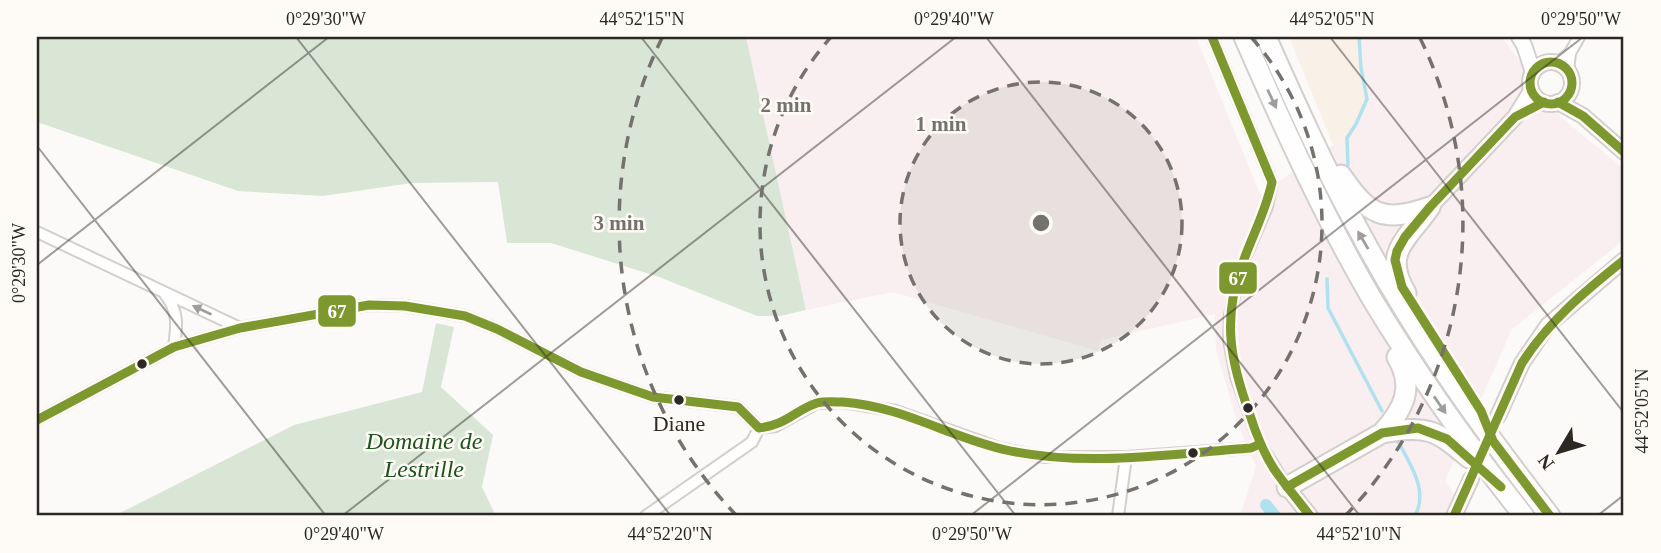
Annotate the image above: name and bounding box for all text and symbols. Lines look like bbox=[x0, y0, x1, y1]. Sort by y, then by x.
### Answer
text: 0°29'30"W bbox=[286, 9, 366, 29]
text: 44°52'15"N bbox=[600, 9, 684, 29]
text: 0°29'40"W bbox=[914, 9, 994, 29]
text: 44°52'05"N bbox=[1290, 9, 1374, 29]
text: 0°29'50"W bbox=[1541, 9, 1621, 29]
one-way arrow bbox=[1266, 89, 1277, 109]
text: 2 min bbox=[761, 93, 812, 117]
text: 1 min bbox=[916, 112, 967, 136]
text: 3 min bbox=[594, 211, 645, 235]
centre of rings bbox=[1029, 211, 1053, 235]
text: 0°29'30"W bbox=[9, 223, 29, 303]
one-way arrow bbox=[1357, 230, 1370, 249]
line badge: 67 bbox=[1218, 261, 1258, 295]
text: 67 bbox=[1229, 268, 1248, 289]
line badge: 67 bbox=[317, 294, 357, 328]
text: 67 bbox=[328, 301, 347, 322]
one-way arrow bbox=[192, 304, 212, 316]
unlabelled marker bbox=[135, 357, 149, 371]
text: 44°52'05"N bbox=[1632, 369, 1652, 453]
marker: Diane bbox=[672, 393, 686, 407]
one-way arrow bbox=[1433, 396, 1447, 414]
unlabelled marker bbox=[1241, 401, 1255, 415]
place label: Diane bbox=[653, 411, 705, 436]
north arrow bbox=[1524, 416, 1594, 486]
park label: Domaine de Lestrille bbox=[365, 428, 483, 482]
unlabelled marker bbox=[1186, 446, 1200, 460]
text: N bbox=[1533, 450, 1558, 474]
text: 0°29'40"W bbox=[304, 524, 384, 544]
text: 44°52'20"N bbox=[628, 524, 712, 544]
text: 0°29'50"W bbox=[932, 524, 1012, 544]
text: 44°52'10"N bbox=[1317, 524, 1401, 544]

